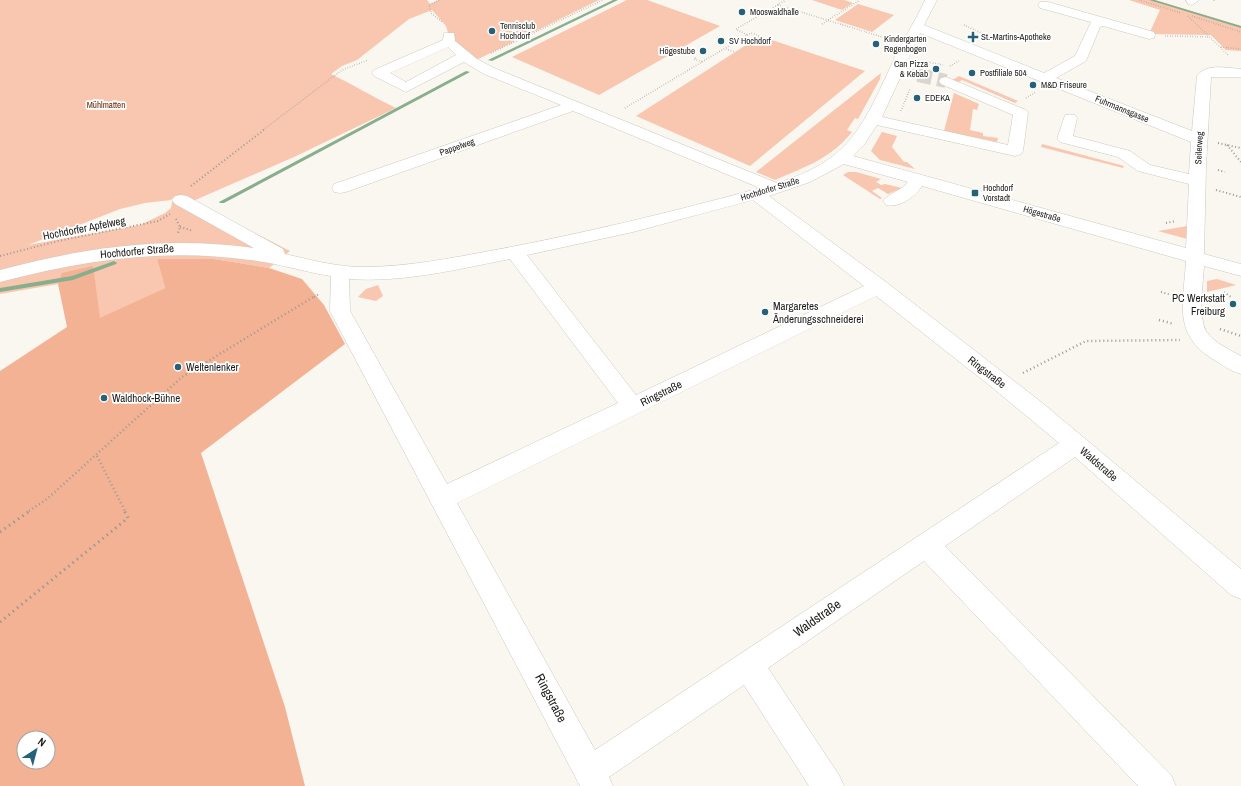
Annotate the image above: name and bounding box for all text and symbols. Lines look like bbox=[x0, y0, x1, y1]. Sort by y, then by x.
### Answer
place label: Mooswaldhalle bbox=[750, 6, 799, 18]
marker: Mooswaldhalle bbox=[737, 7, 747, 17]
place label: Tennisclub Hochdorf bbox=[500, 20, 535, 42]
marker: Tennisclub Hochdorf bbox=[487, 26, 497, 36]
place label: St.-Martins-Apotheke bbox=[981, 31, 1051, 43]
marker: St.-Martins-Apotheke bbox=[968, 32, 978, 42]
place label: Kindergarten Regenbogen bbox=[884, 33, 927, 55]
place label: SV Hochdorf bbox=[729, 35, 772, 47]
marker: SV Hochdorf bbox=[716, 36, 726, 46]
marker: Kindergarten Regenbogen bbox=[871, 39, 881, 49]
place label: Högestube bbox=[659, 45, 695, 57]
marker: Högestube bbox=[698, 46, 708, 56]
place label: Can Pizza & Kebab bbox=[894, 58, 928, 80]
marker: Can Pizza & Kebab bbox=[931, 64, 941, 74]
place label: Postfiliale 504 bbox=[980, 67, 1027, 79]
marker: Postfiliale 504 bbox=[967, 68, 977, 78]
place label: M&D Friseure bbox=[1041, 79, 1087, 91]
marker: M&D Friseure bbox=[1028, 80, 1038, 90]
place label: EDEKA bbox=[925, 92, 950, 104]
marker: EDEKA bbox=[912, 93, 922, 103]
street label: Fuhrmannsgasse bbox=[1093, 93, 1151, 125]
park label: Mühlmatten bbox=[87, 99, 125, 111]
street label: Seilerweg bbox=[1192, 130, 1206, 165]
street label: Pappelweg bbox=[438, 135, 477, 159]
street label: Hochdorfer Straße bbox=[739, 174, 801, 204]
place label: Hochdorf Vorstadt bbox=[983, 182, 1014, 204]
marker: Hochdorf Vorstadt bbox=[970, 188, 980, 198]
street label: Högestraße bbox=[1022, 203, 1062, 225]
street label: Hochdorfer Apfelweg bbox=[42, 213, 126, 243]
street label: Hochdorfer Straße bbox=[99, 241, 175, 261]
place label: PC Werkstatt Freiburg bbox=[1172, 291, 1225, 318]
place label: Margaretes Änderungsschneiderei bbox=[772, 299, 864, 326]
marker: PC Werkstatt Freiburg bbox=[1228, 299, 1238, 309]
marker: Margaretes Änderungsschneiderei bbox=[760, 307, 770, 317]
street label: Ringstraße bbox=[965, 353, 1009, 391]
place label: Weltenlenker bbox=[186, 360, 238, 374]
marker: Weltenlenker bbox=[173, 362, 183, 372]
street label: Ringstraße bbox=[638, 377, 684, 409]
place label: Waldhock-Bühne bbox=[112, 391, 180, 405]
marker: Waldhock-Bühne bbox=[99, 393, 109, 403]
street label: Waldstraße bbox=[1077, 444, 1121, 484]
street label: Waldstraße bbox=[790, 595, 844, 640]
street label: Ringstraße bbox=[531, 671, 571, 725]
north arrow bbox=[16, 730, 56, 770]
text: N bbox=[35, 734, 49, 749]

